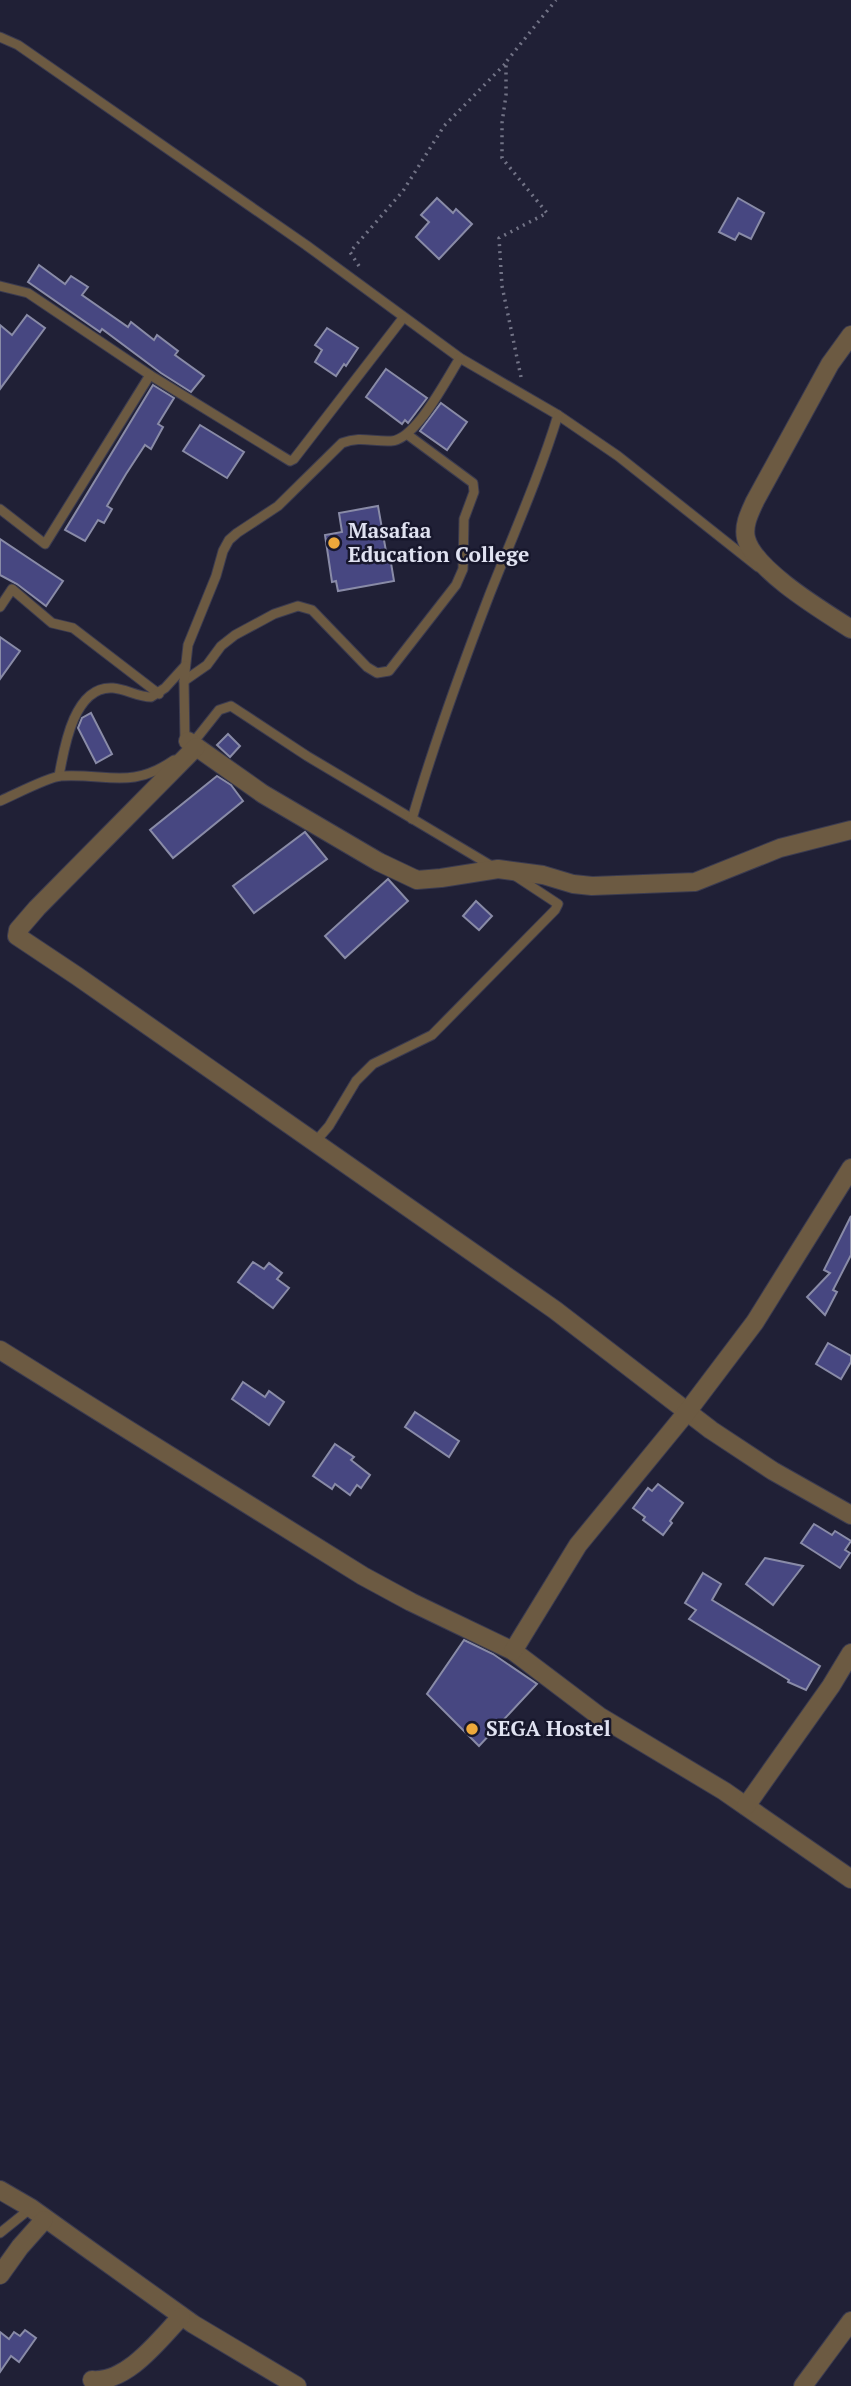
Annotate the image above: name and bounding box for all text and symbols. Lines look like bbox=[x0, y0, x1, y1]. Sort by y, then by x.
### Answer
place label: Masafaa Education College bbox=[348, 516, 529, 568]
marker: Masafaa Education College bbox=[326, 535, 342, 551]
place label: SEGA Hostel bbox=[486, 1714, 611, 1742]
marker: SEGA Hostel bbox=[464, 1721, 480, 1737]

